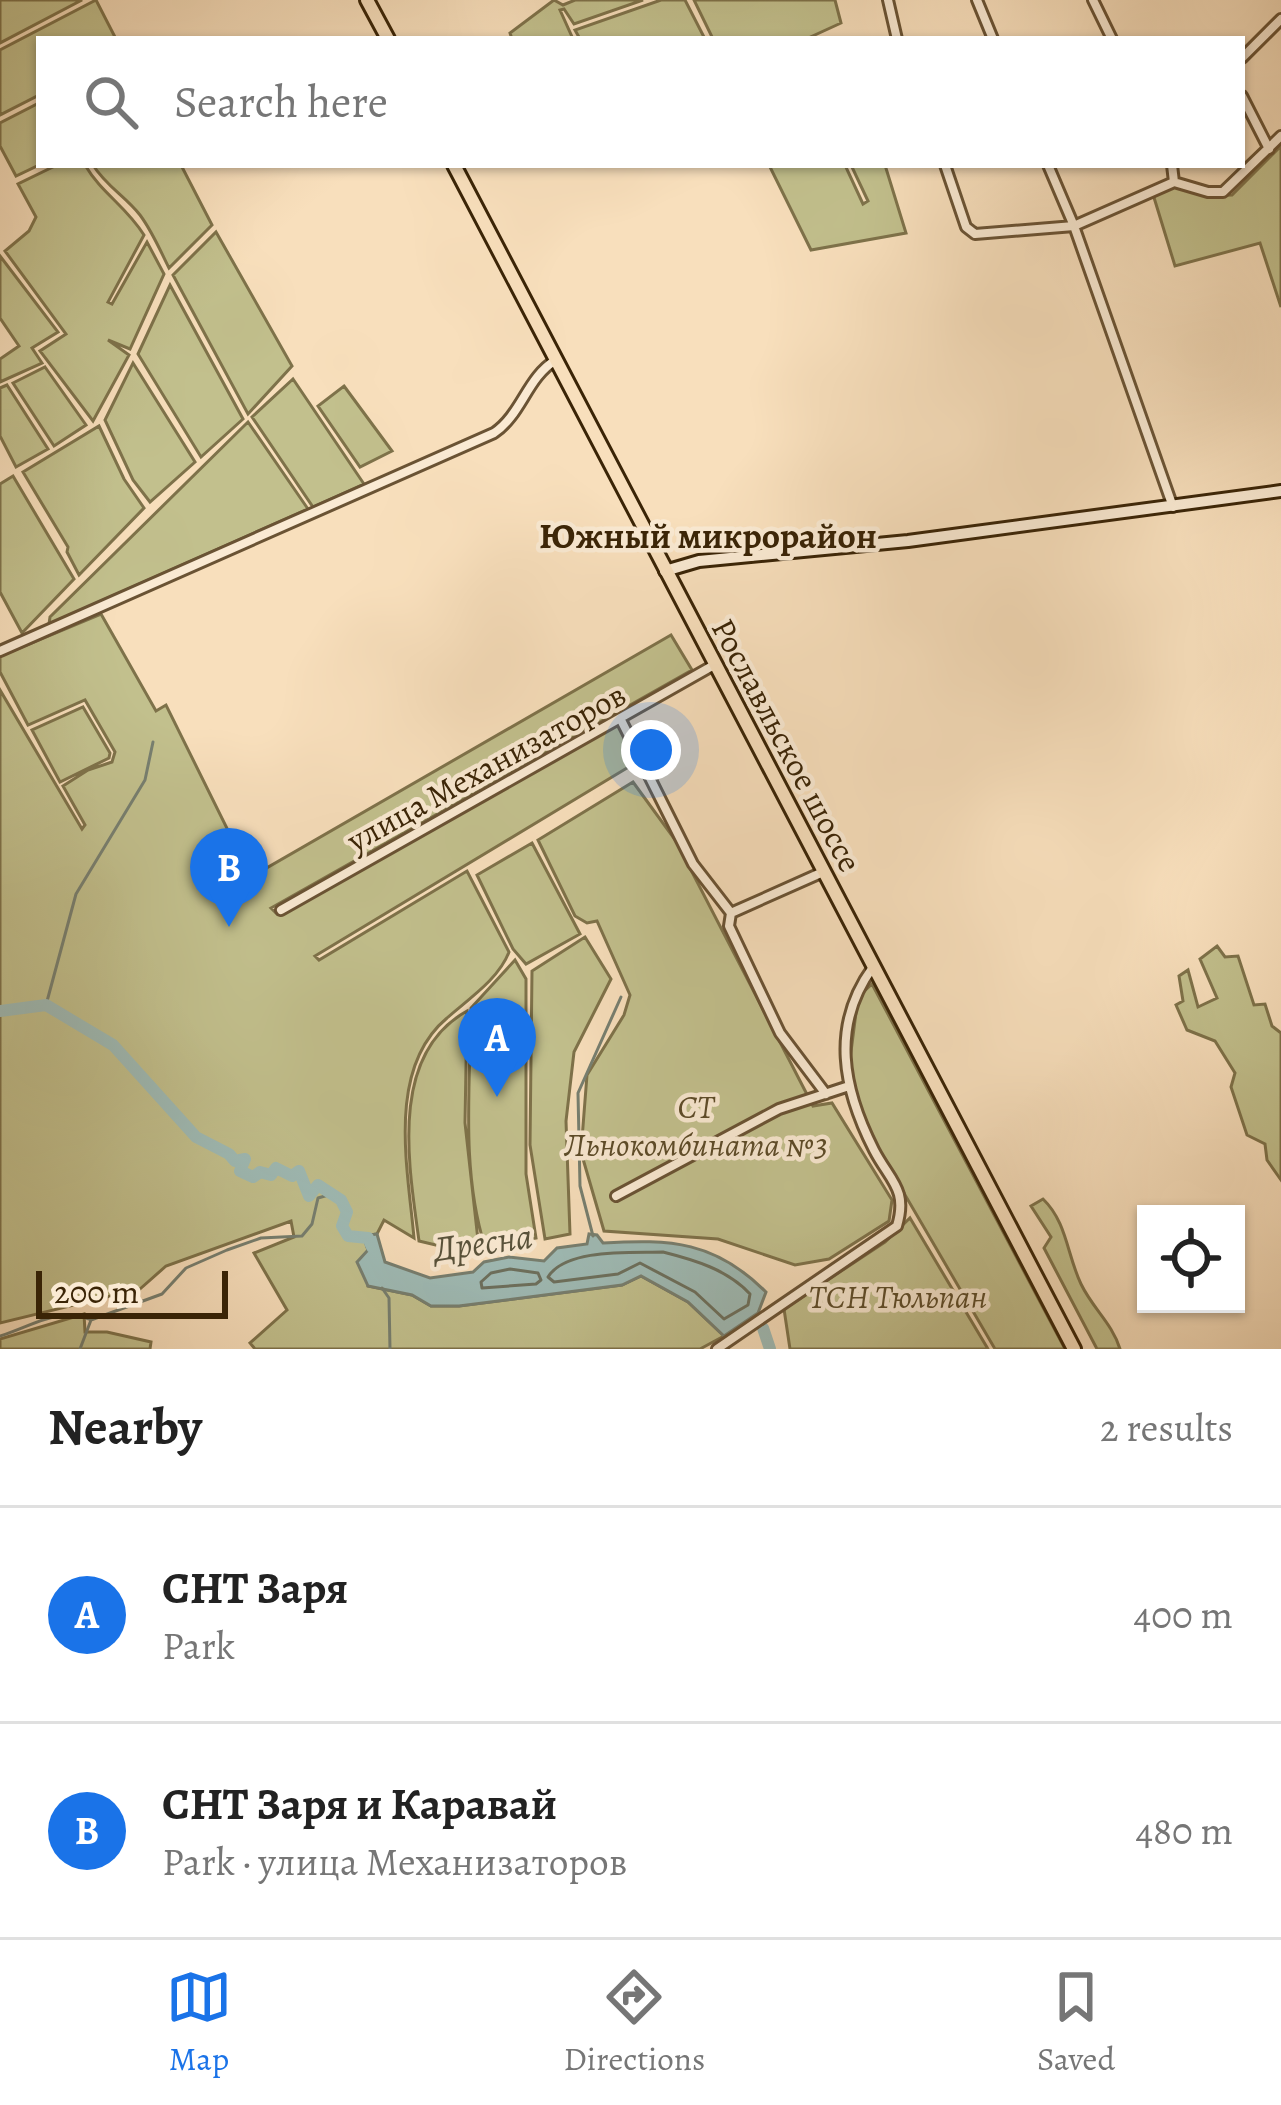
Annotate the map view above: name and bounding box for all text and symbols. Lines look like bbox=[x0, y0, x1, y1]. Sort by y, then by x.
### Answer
search box bbox=[36, 36, 1245, 168]
icon: search bbox=[78, 69, 144, 135]
text: Search here bbox=[174, 71, 388, 133]
district label: Южный микрорайон bbox=[539, 511, 877, 560]
street label: Рославльское шоссе bbox=[701, 610, 873, 880]
street label: улица Механизаторов bbox=[338, 672, 633, 863]
your location bbox=[621, 720, 681, 780]
pin: B bbox=[190, 828, 268, 927]
pin: A bbox=[458, 998, 536, 1097]
park label: СТ Льнокомбината №3 bbox=[563, 1084, 828, 1167]
map controls bbox=[1137, 1205, 1245, 1313]
button: locate bbox=[1137, 1205, 1245, 1313]
water label: Дресна bbox=[428, 1211, 536, 1274]
scale bar bbox=[36, 1265, 228, 1318]
text: 200 m bbox=[54, 1269, 139, 1314]
park label: ТСН Тюльпан bbox=[809, 1274, 987, 1319]
text: Nearby bbox=[48, 1392, 202, 1462]
text: 2 results bbox=[1100, 1401, 1233, 1454]
text: СНТ Заря bbox=[162, 1557, 348, 1619]
text: A bbox=[75, 1588, 99, 1641]
text: 400 m bbox=[1134, 1588, 1233, 1641]
text: Park bbox=[162, 1619, 235, 1672]
text: СНТ Заря и Каравай bbox=[162, 1773, 557, 1835]
text: B bbox=[75, 1804, 99, 1857]
text: 480 m bbox=[1135, 1804, 1233, 1857]
text: Park · улица Механизаторов bbox=[162, 1835, 627, 1888]
tab: Map bbox=[166, 1964, 232, 2081]
tab: Directions bbox=[564, 1964, 705, 2081]
tab: Saved bbox=[1037, 1964, 1115, 2081]

